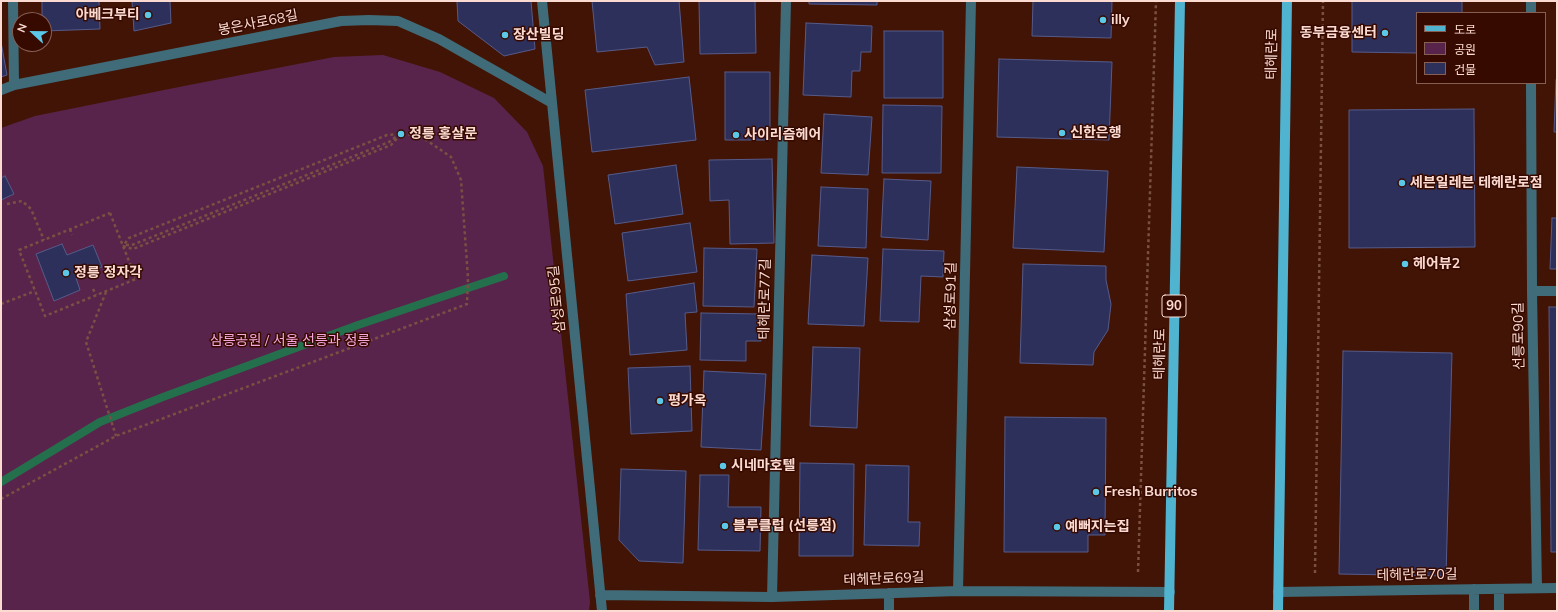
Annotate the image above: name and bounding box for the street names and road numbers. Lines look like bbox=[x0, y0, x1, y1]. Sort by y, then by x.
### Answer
street label: 봉은사로68길 bbox=[217, 7, 299, 39]
street label: 테헤란로 bbox=[1263, 28, 1281, 80]
street label: 테헤란로77길 bbox=[756, 258, 774, 340]
street label: 삼성로91길 bbox=[942, 262, 960, 330]
street label: 삼성로95길 bbox=[545, 264, 569, 334]
road number: 90 bbox=[1162, 295, 1186, 317]
street label: 선릉로90길 bbox=[1510, 302, 1528, 370]
street label: 테헤란로 bbox=[1151, 328, 1169, 380]
street label: 테헤란로70길 bbox=[1376, 566, 1458, 584]
street label: 테헤란로69길 bbox=[843, 569, 925, 589]

